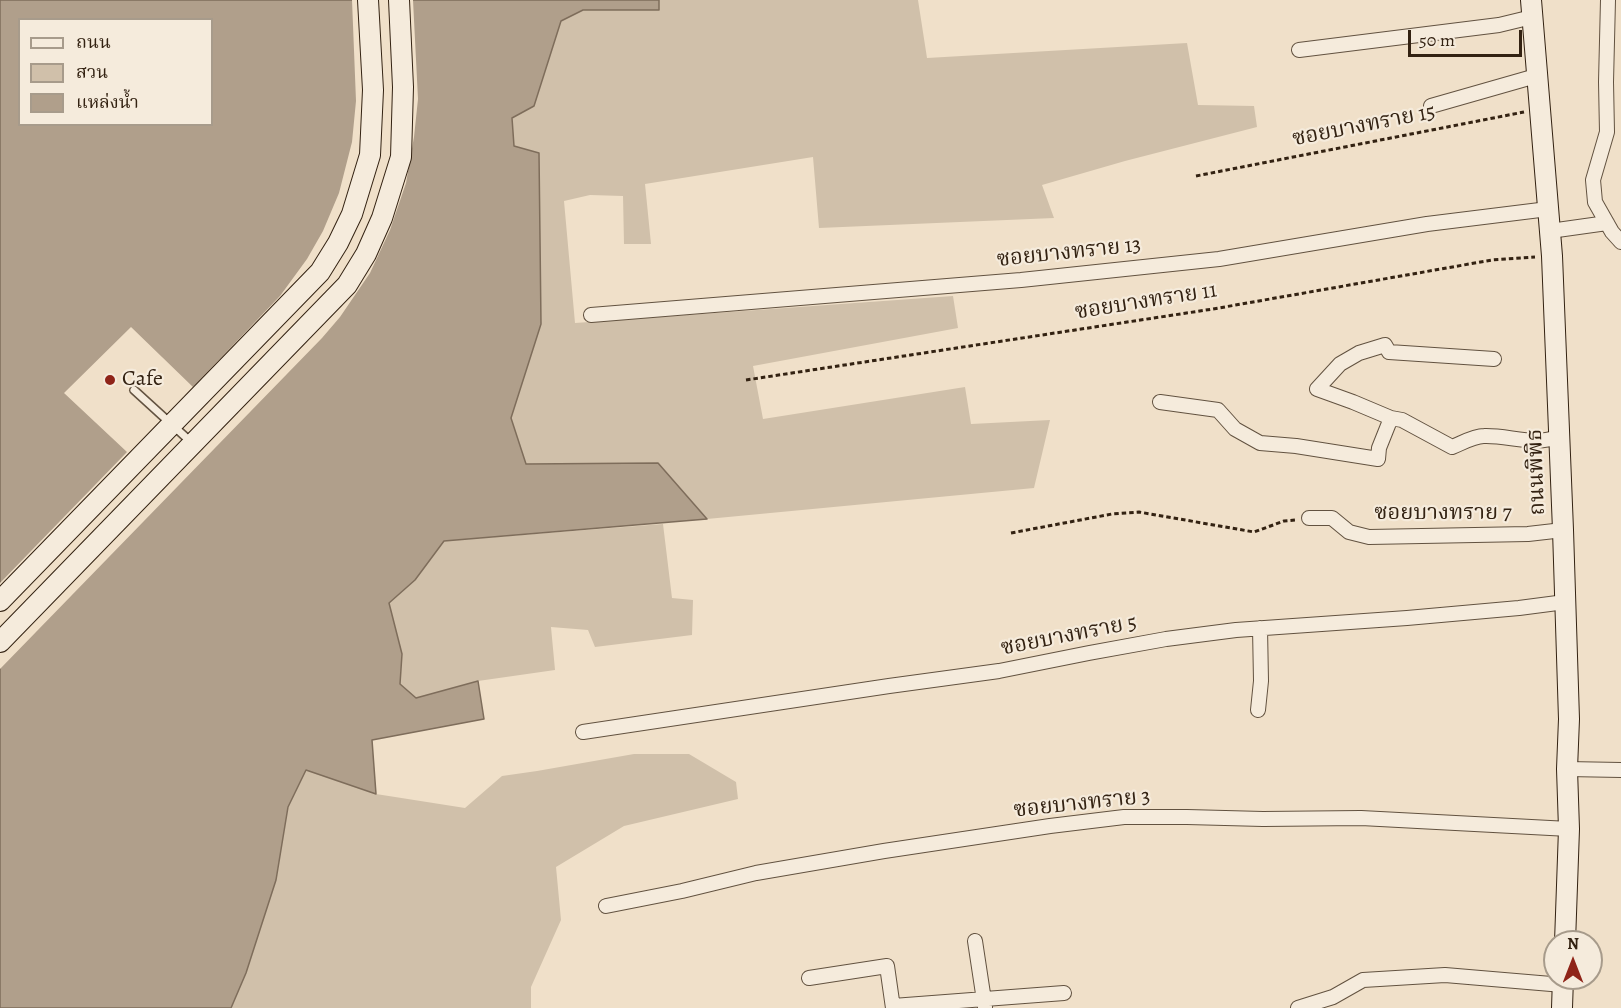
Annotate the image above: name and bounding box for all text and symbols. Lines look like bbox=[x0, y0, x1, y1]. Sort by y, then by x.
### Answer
legend bbox=[18, 18, 213, 126]
scale bar bbox=[1411, 18, 1525, 56]
text: 50 m bbox=[1419, 28, 1455, 52]
text: ถนน bbox=[76, 30, 111, 54]
text: สวน bbox=[76, 60, 108, 84]
text: แหล่งน้ำ bbox=[76, 90, 139, 114]
street label: ซอยบางทราย 15 bbox=[1290, 99, 1438, 153]
street label: ซอยบางทราย 13 bbox=[995, 232, 1143, 274]
street label: ซอยบางทราย 11 bbox=[1073, 278, 1219, 326]
place label: Cafe bbox=[122, 367, 163, 393]
marker: Cafe bbox=[103, 373, 117, 387]
street label: ถนนพิพิธ bbox=[1522, 428, 1552, 516]
street label: ซอยบางทราย 7 bbox=[1374, 501, 1512, 527]
street label: ซอยบางทราย 5 bbox=[999, 610, 1139, 662]
street label: ซอยบางทราย 3 bbox=[1012, 784, 1152, 824]
north arrow bbox=[1543, 930, 1603, 990]
text: N bbox=[1567, 933, 1579, 955]

